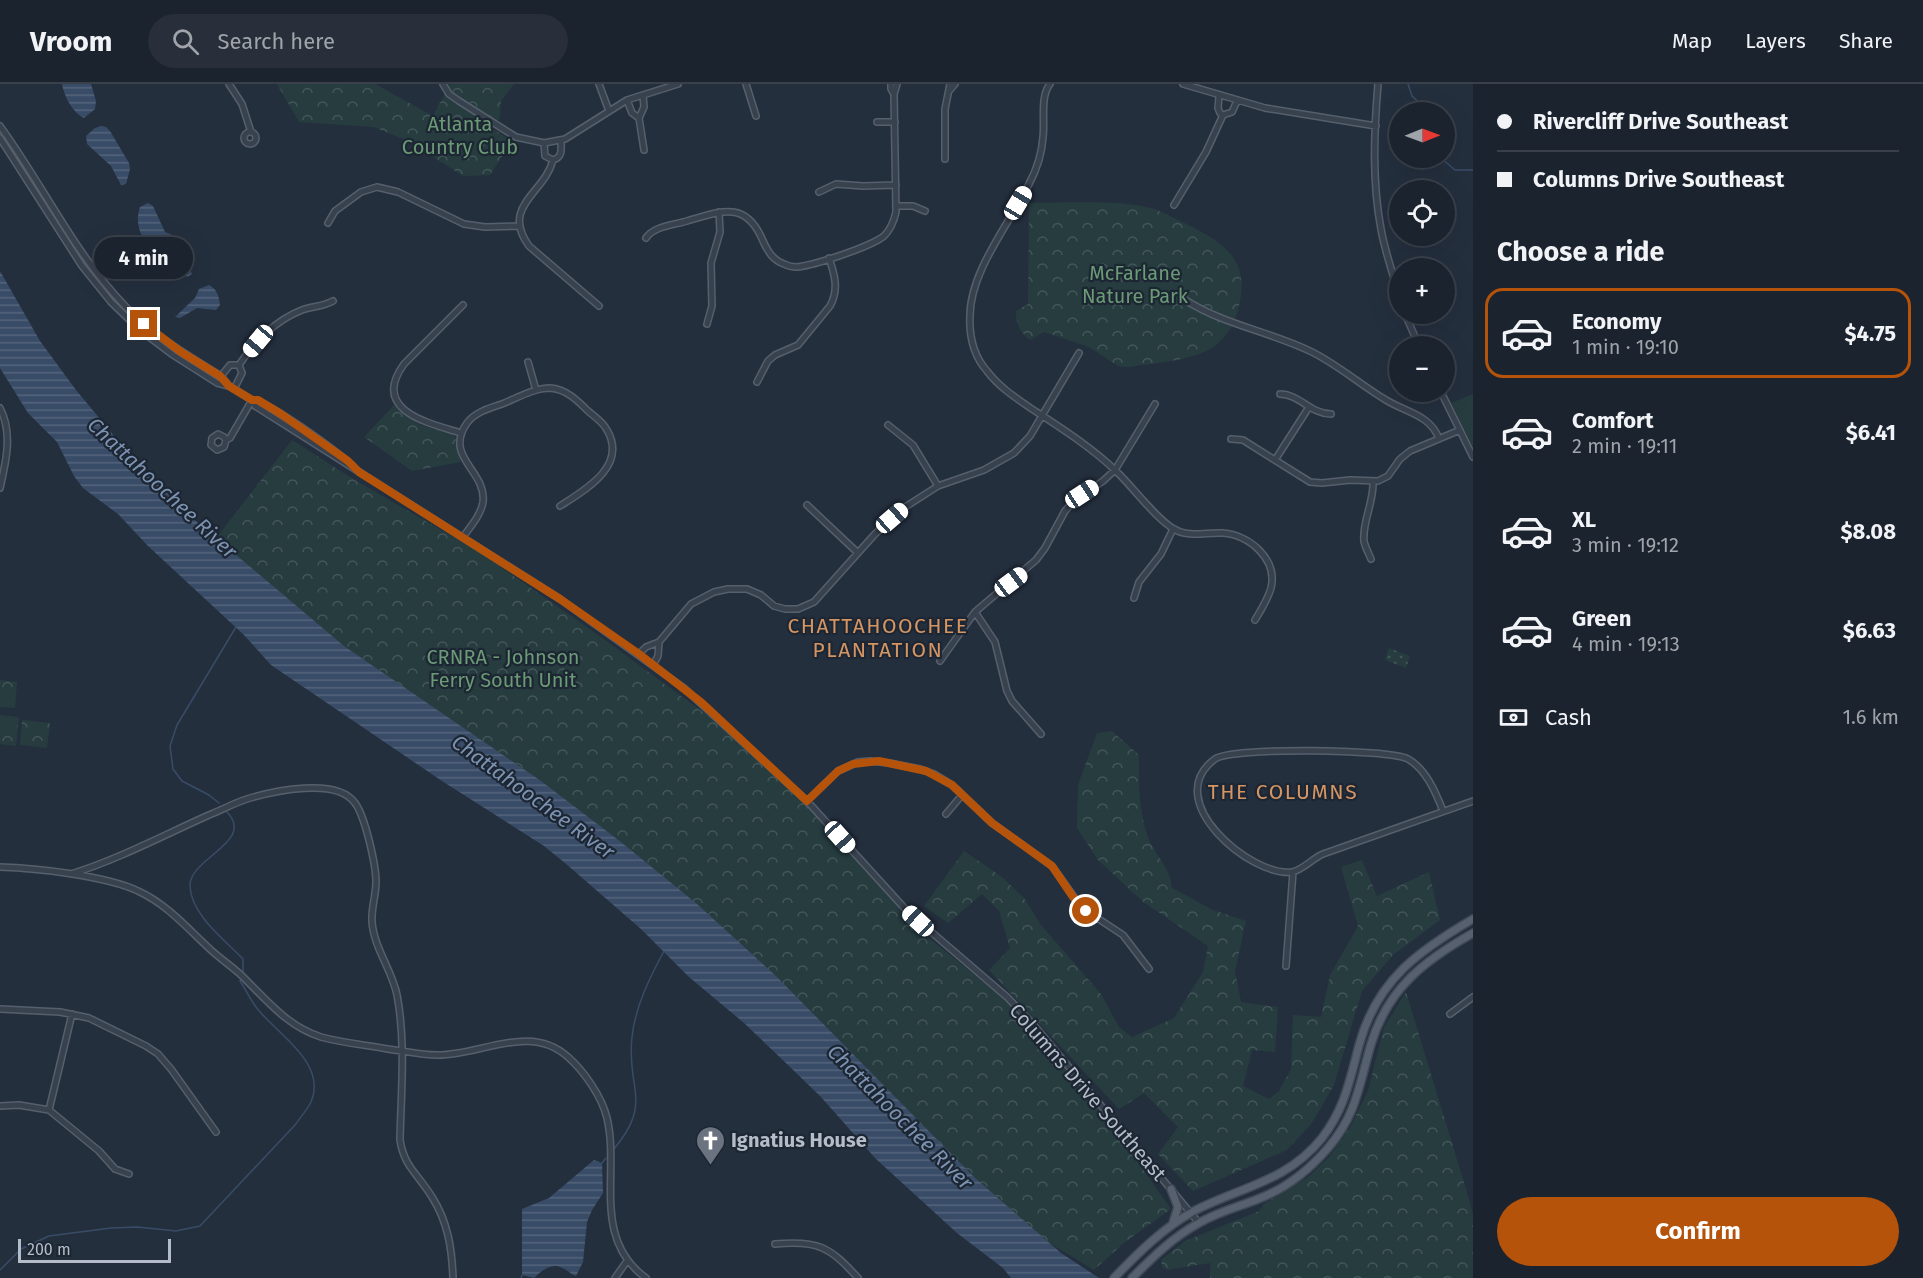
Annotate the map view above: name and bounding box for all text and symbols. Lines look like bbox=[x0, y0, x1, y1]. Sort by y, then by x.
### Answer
search box bbox=[148, 14, 568, 68]
text: Vroom bbox=[30, 25, 112, 58]
icon: search bbox=[169, 25, 202, 58]
text: Search here bbox=[217, 28, 335, 55]
text: Map bbox=[1672, 28, 1712, 54]
text: Layers bbox=[1745, 28, 1806, 54]
text: Share bbox=[1839, 28, 1893, 54]
north arrow bbox=[1389, 102, 1455, 168]
map controls bbox=[1389, 102, 1455, 402]
text: Rivercliff Drive Southeast bbox=[1533, 108, 1788, 135]
park label: Atlanta Country Club bbox=[402, 112, 518, 159]
text: Columns Drive Southeast bbox=[1533, 166, 1784, 193]
button: locate bbox=[1389, 180, 1455, 246]
car bbox=[1001, 183, 1035, 223]
text: Choose a ride bbox=[1497, 236, 1664, 268]
callout: 4 min bbox=[94, 237, 194, 279]
text: 4 min bbox=[118, 246, 169, 270]
button: + bbox=[1389, 258, 1455, 324]
park label: McFarlane Nature Park bbox=[1082, 261, 1189, 308]
icon: car bbox=[1500, 306, 1554, 360]
text: Economy bbox=[1572, 308, 1661, 335]
route end bbox=[130, 310, 157, 337]
text: $4.75 bbox=[1844, 320, 1896, 347]
car bbox=[240, 321, 276, 361]
text: 1 min · 19:10 bbox=[1572, 335, 1679, 359]
button: − bbox=[1389, 336, 1455, 402]
icon: car bbox=[1500, 405, 1554, 459]
text: Comfort bbox=[1572, 407, 1653, 434]
water label: Chattahoochee River bbox=[82, 412, 243, 565]
text: $6.41 bbox=[1846, 419, 1896, 446]
text: 2 min · 19:11 bbox=[1572, 434, 1677, 458]
car bbox=[1062, 477, 1102, 511]
car bbox=[873, 499, 911, 537]
icon: car bbox=[1500, 504, 1554, 558]
text: XL bbox=[1572, 506, 1596, 533]
text: $8.08 bbox=[1841, 518, 1896, 545]
text: 3 min · 19:12 bbox=[1572, 533, 1679, 557]
car bbox=[991, 564, 1031, 600]
icon: car bbox=[1500, 603, 1554, 657]
text: Green bbox=[1572, 605, 1631, 632]
district label: CHATTAHOOCHEE PLANTATION bbox=[787, 613, 969, 663]
text: $6.63 bbox=[1843, 617, 1896, 644]
text: 4 min · 19:13 bbox=[1572, 632, 1680, 656]
park label: CRNRA - Johnson Ferry South Unit bbox=[426, 645, 580, 692]
icon: cash bbox=[1497, 701, 1530, 734]
text: Cash bbox=[1545, 704, 1592, 731]
text: 1.6 km bbox=[1842, 705, 1899, 729]
water label: Chattahoochee River bbox=[446, 729, 620, 865]
district label: THE COLUMNS bbox=[1208, 779, 1358, 805]
car bbox=[821, 818, 859, 856]
route start bbox=[1072, 897, 1099, 924]
car bbox=[899, 902, 937, 940]
street label: Columns Drive Southeast bbox=[1005, 999, 1172, 1186]
water label: Chattahoochee River bbox=[822, 1039, 979, 1196]
church icon: Ignatius House bbox=[694, 1124, 726, 1166]
place label: Ignatius House bbox=[731, 1128, 867, 1152]
button: Confirm bbox=[1497, 1197, 1899, 1266]
scale bar bbox=[18, 1236, 171, 1264]
text: 200 m bbox=[27, 1240, 71, 1259]

